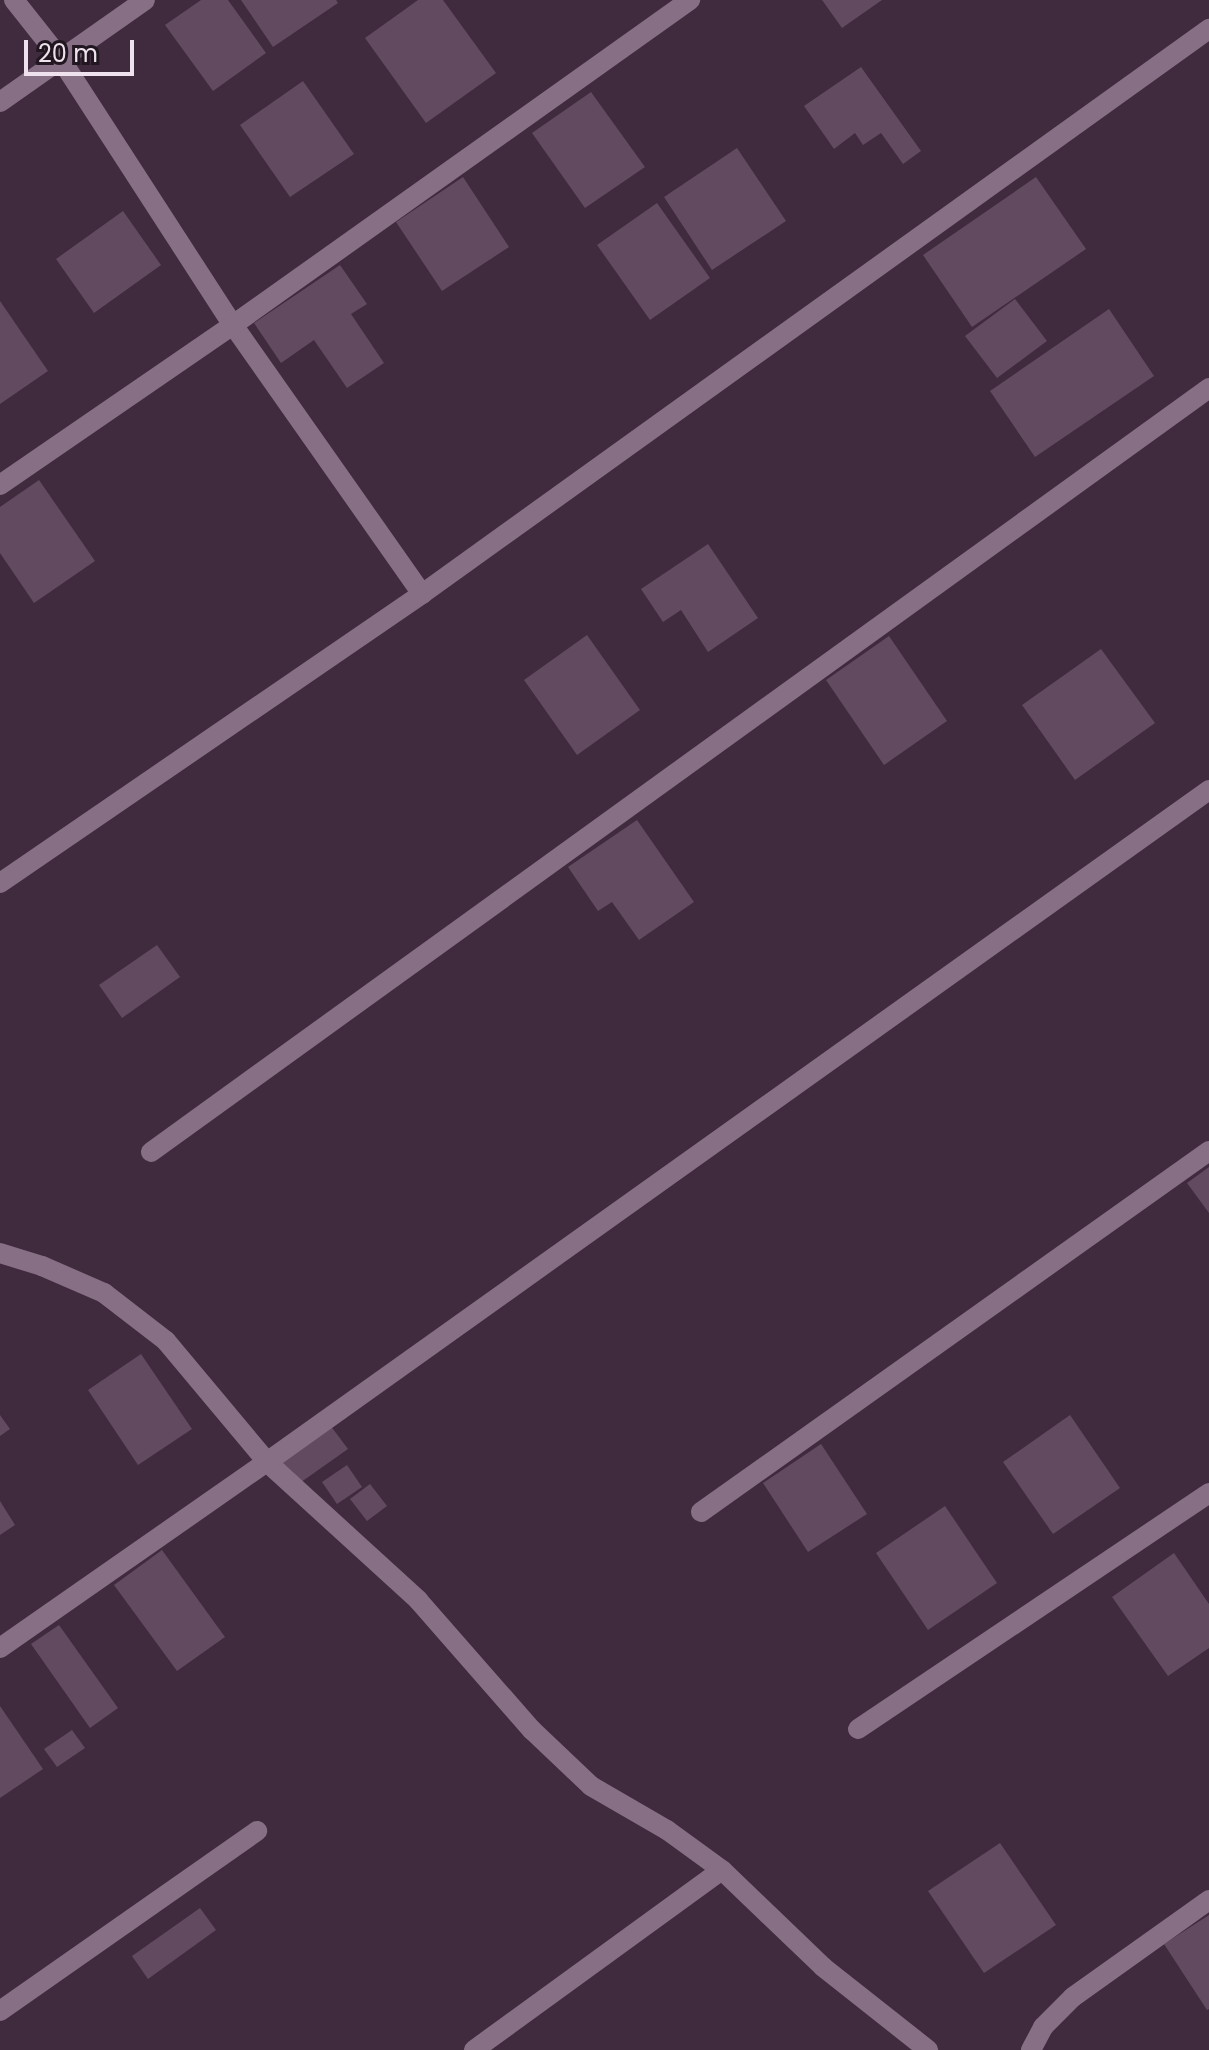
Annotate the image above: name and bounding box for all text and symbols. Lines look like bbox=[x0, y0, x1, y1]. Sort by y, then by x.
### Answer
scale bar bbox=[28, 24, 138, 74]
text: 20 m bbox=[38, 37, 98, 70]

